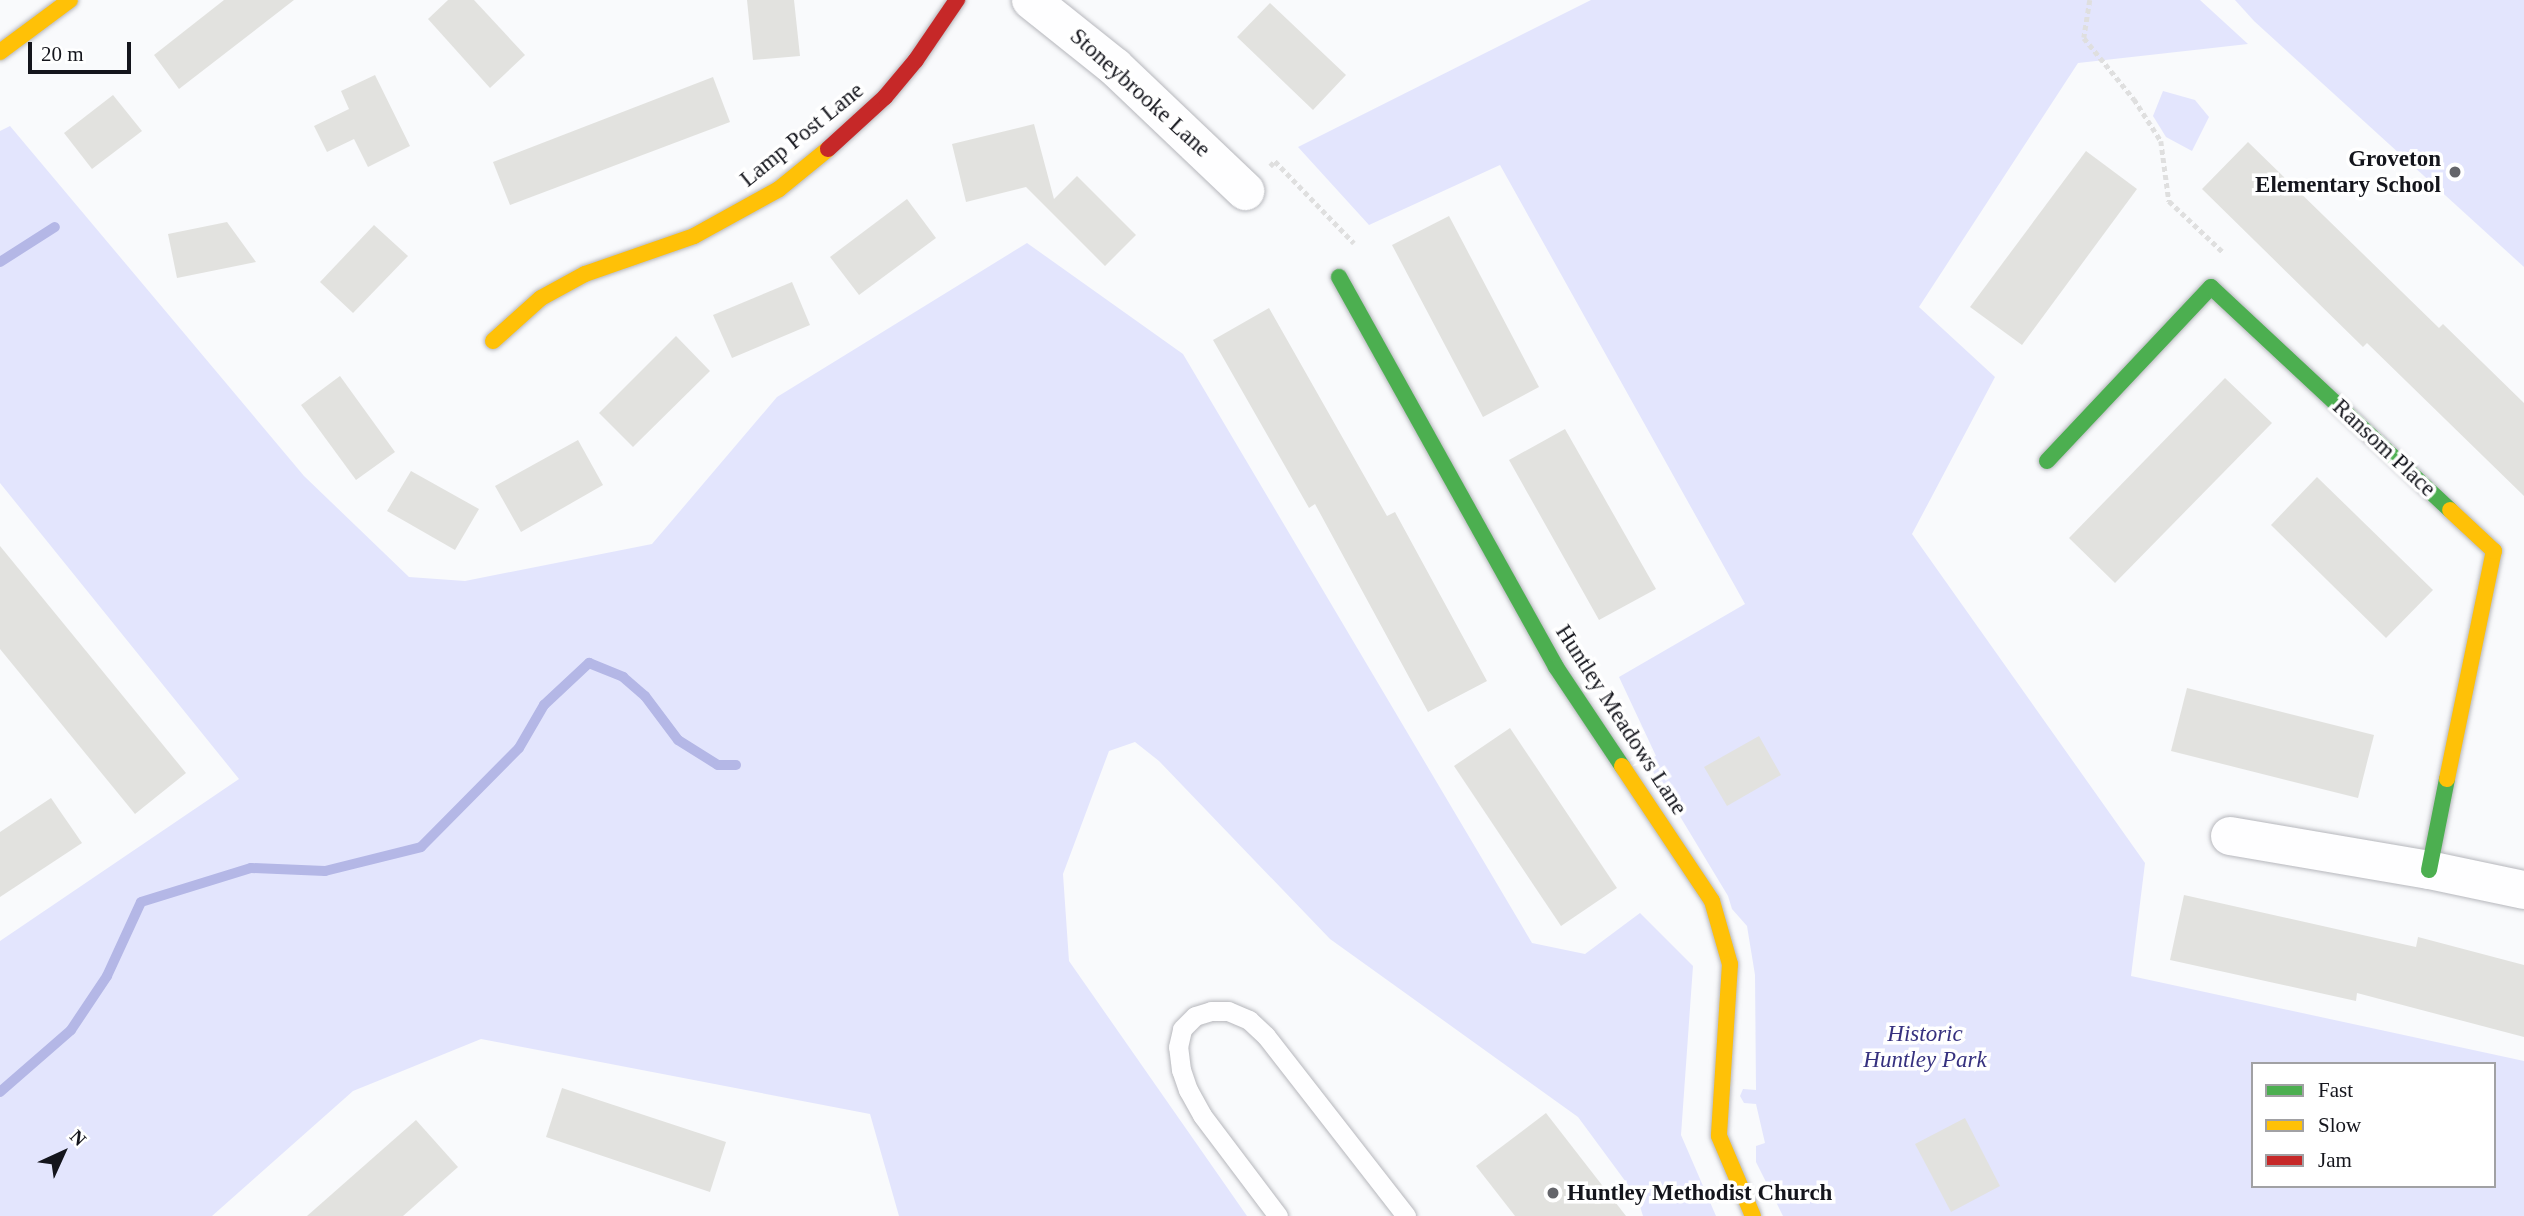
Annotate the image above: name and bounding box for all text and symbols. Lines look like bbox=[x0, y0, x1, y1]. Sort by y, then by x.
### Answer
street label: Stoneybrooke Lane bbox=[1064, 23, 1216, 163]
scale bar bbox=[32, 28, 135, 72]
text: 20 m bbox=[41, 42, 84, 66]
street label: Lamp Post Lane bbox=[735, 77, 869, 193]
place label: Groveton Elementary School bbox=[2255, 145, 2441, 199]
marker: Groveton Elementary School bbox=[2447, 164, 2463, 180]
street label: Ransom Place bbox=[2327, 393, 2441, 503]
street label: Huntley Meadows Lane bbox=[1549, 620, 1693, 820]
park label: Historic Huntley Park bbox=[1863, 1020, 1987, 1074]
legend bbox=[2251, 1062, 2496, 1188]
text: Fast bbox=[2318, 1078, 2353, 1102]
text: Slow bbox=[2318, 1113, 2361, 1137]
north arrow bbox=[28, 1118, 98, 1188]
text: N bbox=[66, 1126, 90, 1150]
text: Jam bbox=[2318, 1148, 2352, 1172]
place label: Huntley Methodist Church bbox=[1567, 1179, 1832, 1207]
marker: Huntley Methodist Church bbox=[1545, 1185, 1561, 1201]

